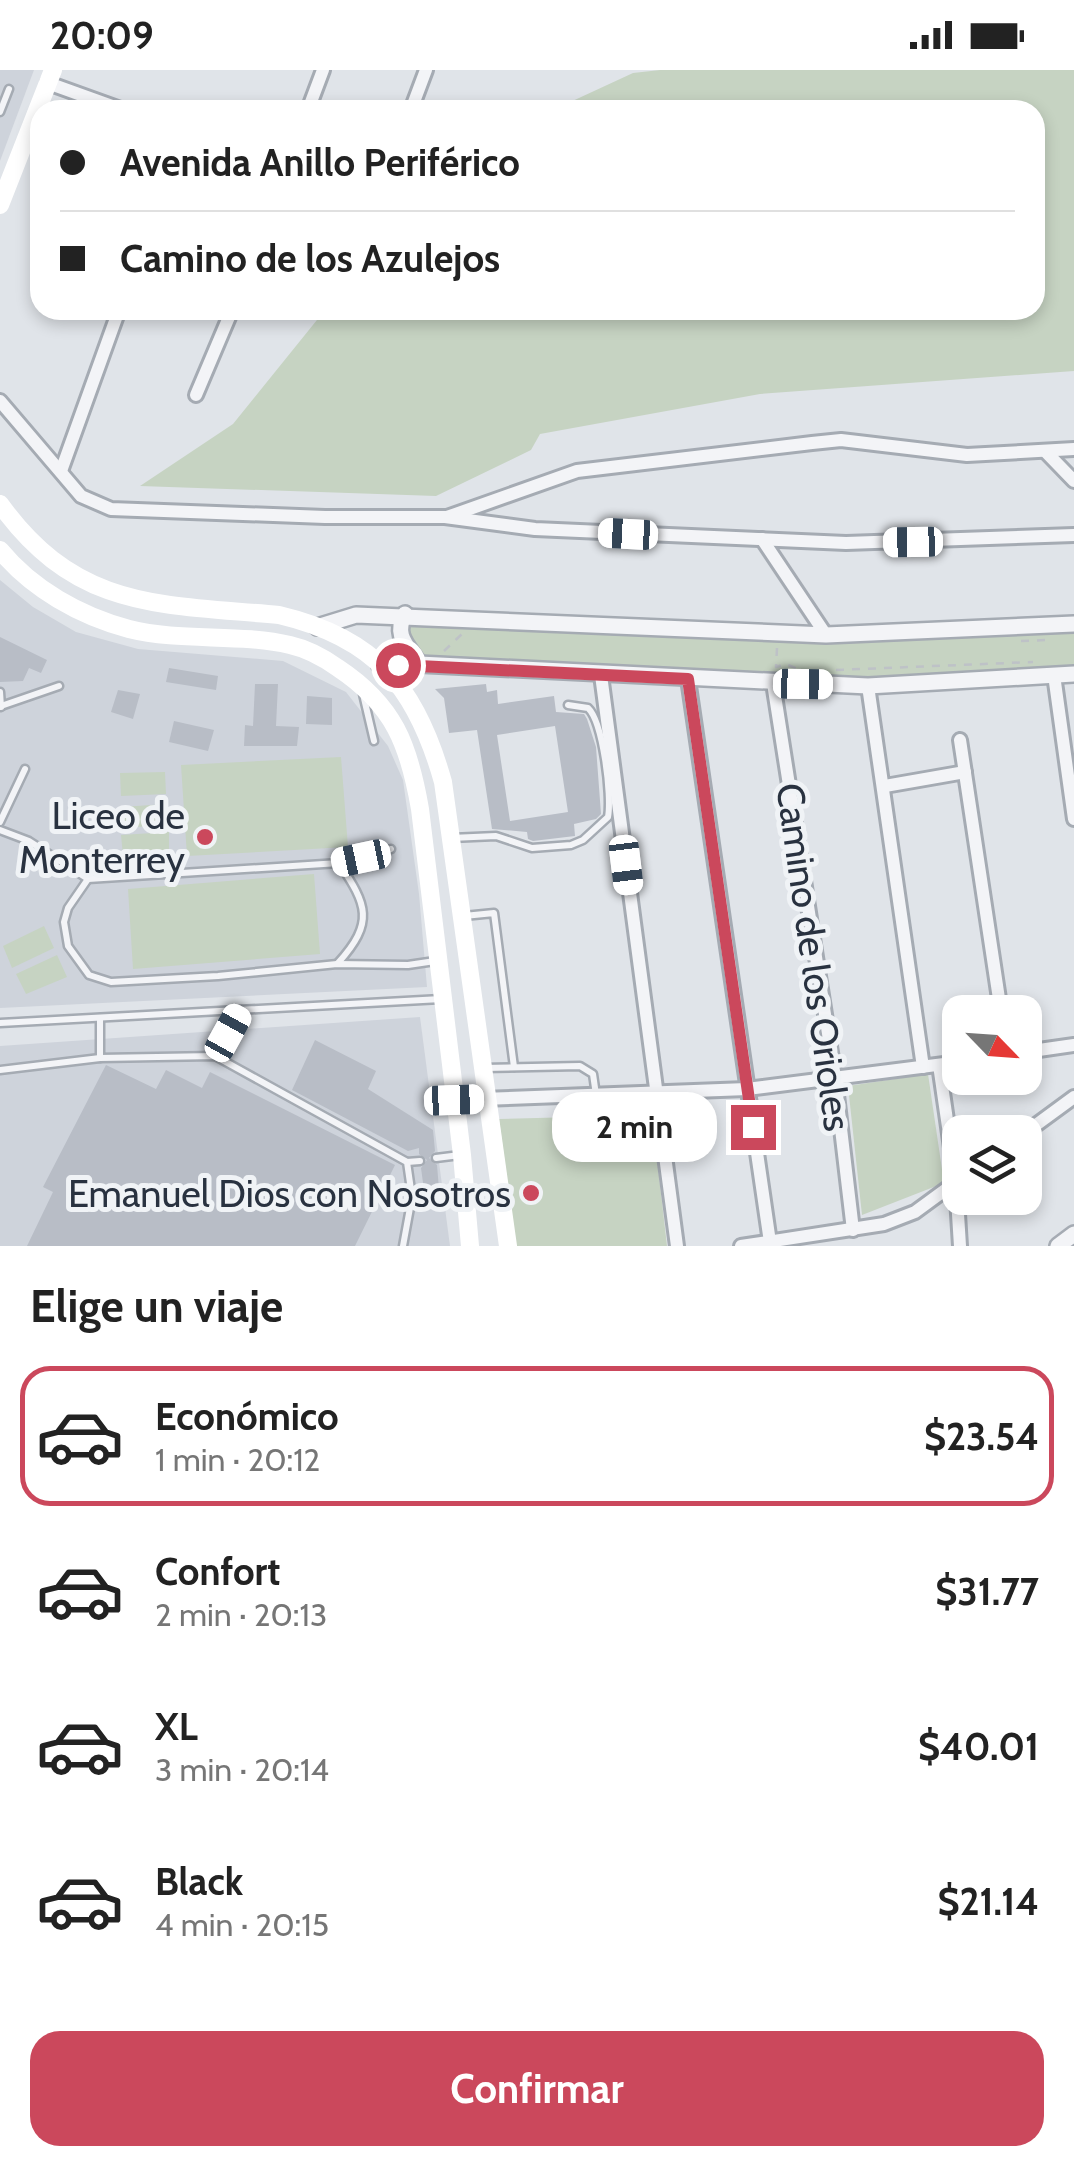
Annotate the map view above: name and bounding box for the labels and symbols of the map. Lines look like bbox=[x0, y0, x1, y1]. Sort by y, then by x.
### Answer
car bbox=[597, 517, 659, 551]
car bbox=[883, 526, 943, 558]
route start bbox=[376, 643, 421, 688]
car bbox=[773, 668, 833, 700]
street label: Camino de los Orioles bbox=[766, 780, 862, 1134]
place label: Liceo de Monterrey bbox=[19, 792, 185, 883]
marker: Liceo de Monterrey bbox=[194, 826, 216, 848]
car bbox=[607, 833, 645, 897]
car bbox=[329, 837, 393, 879]
north arrow bbox=[942, 995, 1042, 1095]
car bbox=[200, 999, 256, 1067]
car bbox=[423, 1084, 485, 1116]
callout: 2 min bbox=[553, 1092, 718, 1162]
route end bbox=[731, 1105, 776, 1150]
place label: Emanuel Dios con Nosotros bbox=[68, 1170, 511, 1217]
marker: Emanuel Dios con Nosotros bbox=[520, 1182, 542, 1204]

